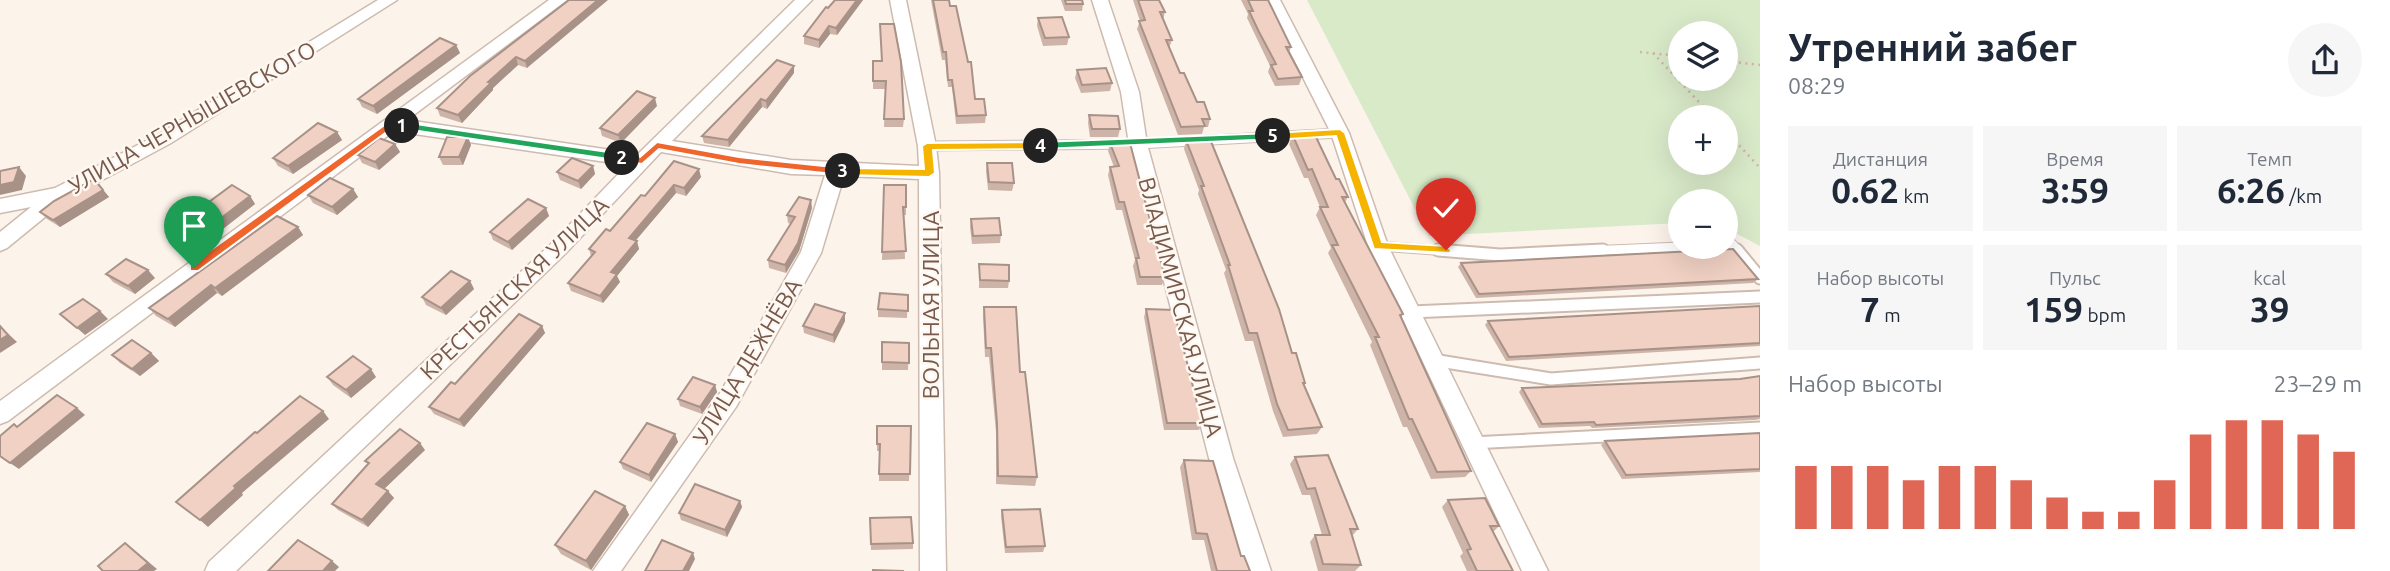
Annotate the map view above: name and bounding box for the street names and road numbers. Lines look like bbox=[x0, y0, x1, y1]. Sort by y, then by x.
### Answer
street label: УЛИЦА ЧЕРНЫШЕВСКОГО bbox=[64, 36, 320, 198]
street label: ВЛАДИМИРСКАЯ УЛИЦА bbox=[1134, 174, 1228, 440]
street label: КРЕСТЬЯНСКАЯ УЛИЦА bbox=[415, 192, 613, 384]
street label: ВОЛЬНАЯ УЛИЦА bbox=[918, 211, 943, 399]
street label: УЛИЦА ДЕЖНЁВА bbox=[688, 274, 806, 448]

